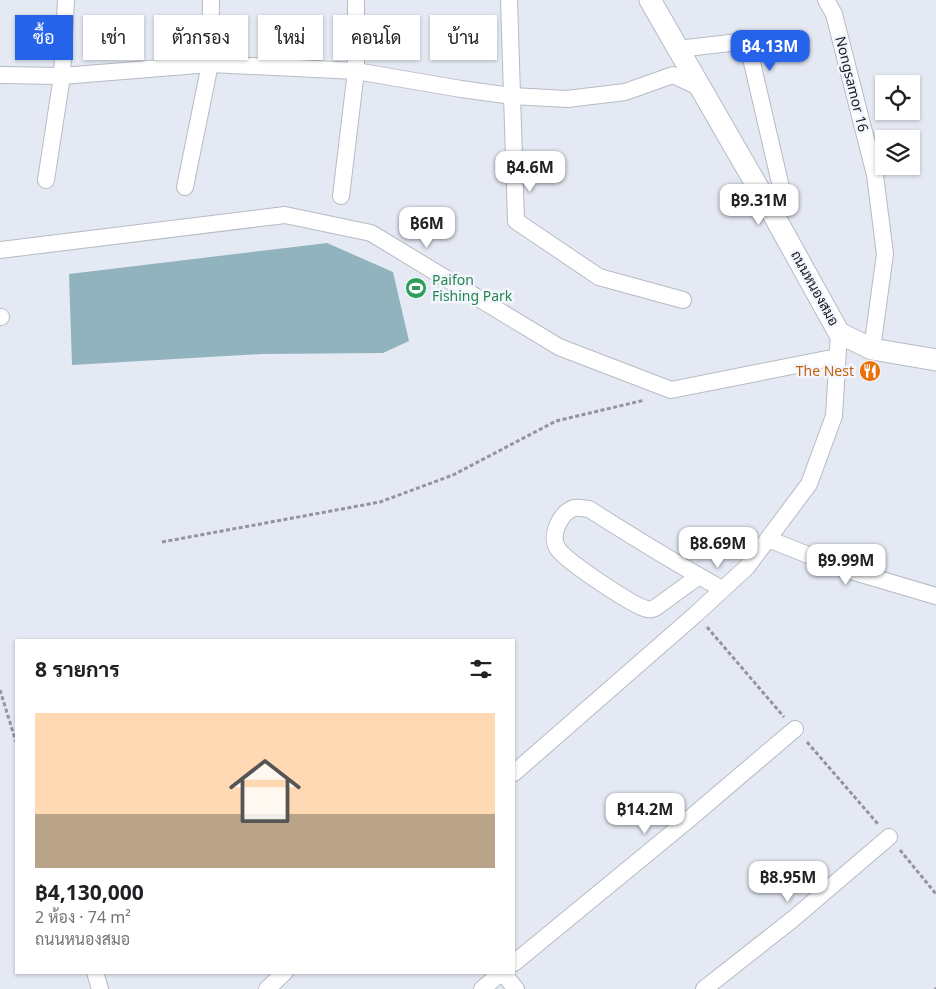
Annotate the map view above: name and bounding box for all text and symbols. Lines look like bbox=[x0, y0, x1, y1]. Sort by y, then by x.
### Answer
chip: ซื้อ bbox=[15, 15, 73, 60]
chip: เช่า bbox=[83, 15, 144, 60]
chip: ตัวกรอง bbox=[154, 15, 248, 60]
chip: ใหม่ bbox=[258, 15, 323, 60]
chip: คอนโด bbox=[333, 15, 420, 60]
chip: บ้าน bbox=[430, 15, 497, 60]
pin: ฿4.13M bbox=[729, 30, 811, 72]
street label: Nongsamor 16 bbox=[831, 34, 874, 134]
text: ฿4.13M bbox=[742, 35, 798, 57]
map controls bbox=[875, 75, 920, 175]
button: locate bbox=[875, 75, 920, 120]
button: layers bbox=[875, 130, 920, 175]
pin: ฿4.6M bbox=[495, 150, 565, 193]
text: ฿4.6M bbox=[506, 156, 554, 178]
pin: ฿9.31M bbox=[718, 184, 800, 226]
text: ฿9.31M bbox=[731, 189, 787, 211]
pin: ฿6M bbox=[403, 206, 451, 249]
text: ฿6M bbox=[410, 212, 444, 234]
street label: ถนนหนองสมอ bbox=[787, 247, 844, 329]
place label: Paifon Fishing Park bbox=[432, 270, 513, 305]
sports icon: Paifon Fishing Park bbox=[404, 276, 428, 300]
restaurant icon: The Nest bbox=[858, 359, 882, 383]
place label: The Nest bbox=[796, 361, 854, 380]
pin: ฿8.69M bbox=[677, 526, 759, 569]
text: ฿8.69M bbox=[690, 532, 746, 554]
pin: ฿9.99M bbox=[805, 544, 887, 586]
text: ฿9.99M bbox=[818, 549, 874, 571]
text: 8 รายการ bbox=[35, 655, 120, 683]
icon: filters bbox=[467, 655, 495, 683]
icon: home bbox=[220, 746, 310, 836]
pin: ฿14.2M bbox=[604, 792, 686, 835]
text: ฿14.2M bbox=[617, 798, 673, 820]
pin: ฿8.95M bbox=[747, 860, 829, 903]
text: ฿8.95M bbox=[760, 866, 816, 888]
text: ฿4,130,000 bbox=[35, 878, 144, 906]
text: 2 ห้อง · 74 m² bbox=[35, 906, 131, 928]
text: ถนนหนองสมอ bbox=[35, 928, 130, 950]

